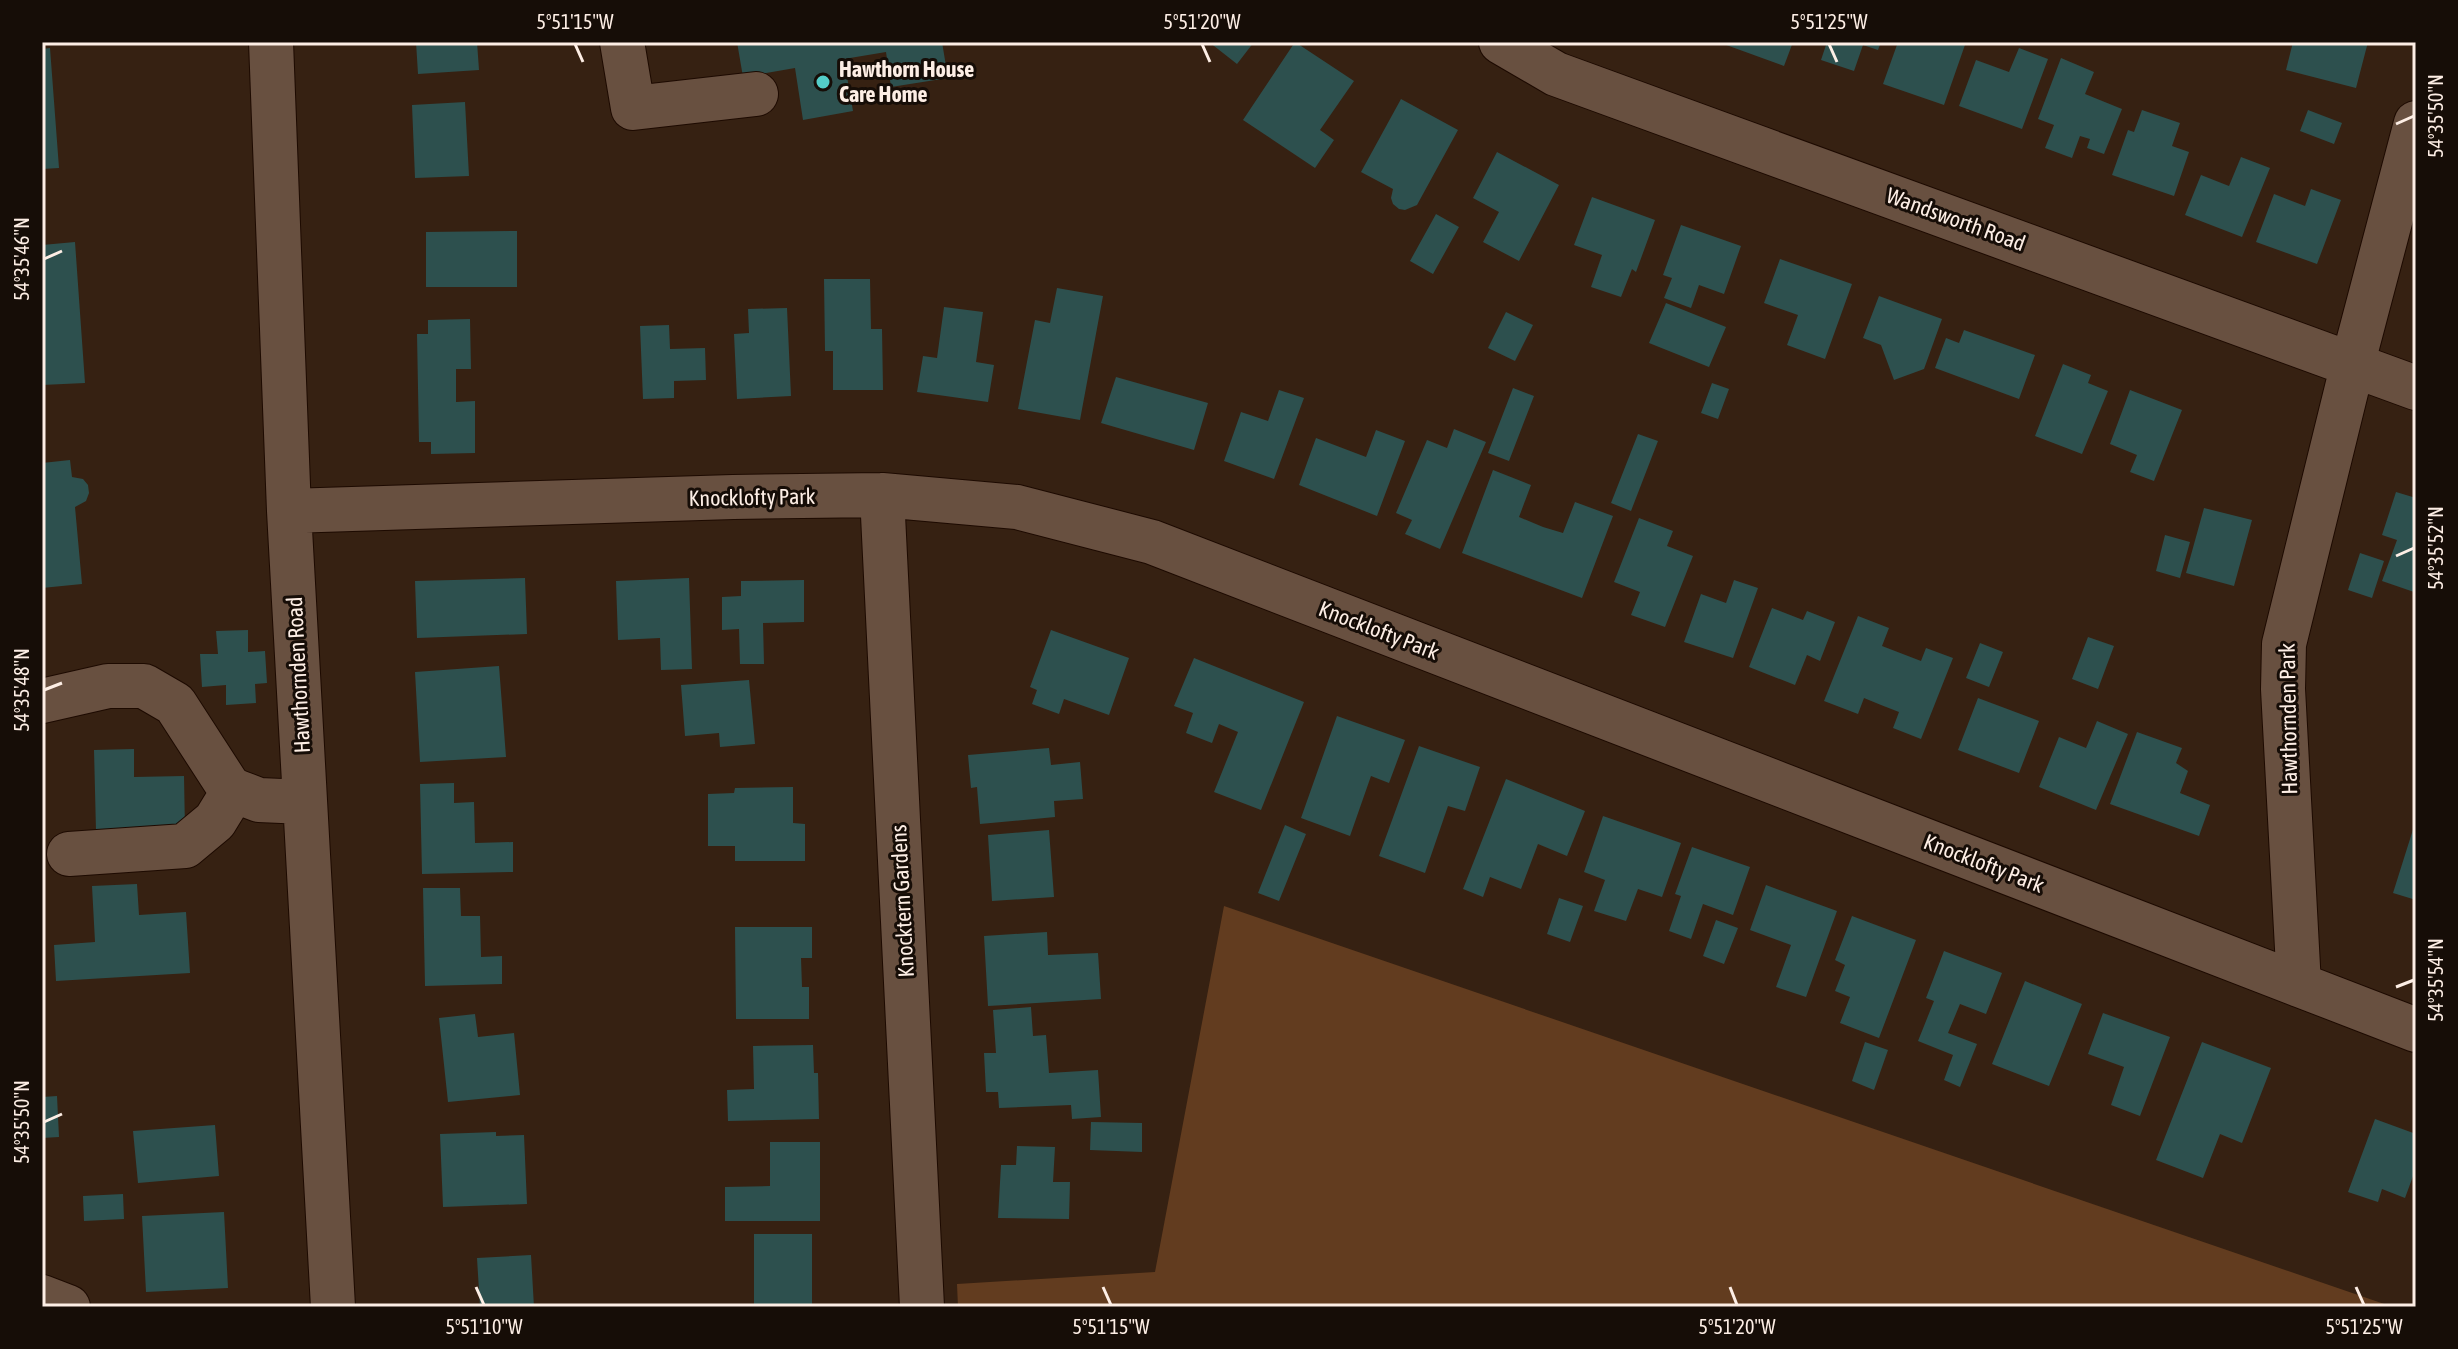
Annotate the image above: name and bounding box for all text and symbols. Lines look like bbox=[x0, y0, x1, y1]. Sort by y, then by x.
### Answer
text: 5°51'15"W bbox=[537, 10, 614, 33]
text: 5°51'20"W bbox=[1164, 10, 1241, 33]
text: 5°51'25"W bbox=[1791, 10, 1868, 33]
place label: Hawthorn House Care Home bbox=[839, 56, 974, 107]
marker: Hawthorn House Care Home bbox=[814, 73, 832, 91]
text: 54°35'50"N bbox=[2424, 74, 2447, 158]
street label: Wandsworth Road bbox=[1883, 182, 2029, 256]
text: 54°35'46"N bbox=[10, 217, 33, 301]
street label: Knocklofty Park bbox=[688, 483, 816, 511]
text: 54°35'52"N bbox=[2424, 506, 2447, 590]
street label: Knocklofty Park bbox=[1315, 595, 1443, 665]
street label: Hawthornden Road bbox=[281, 596, 315, 754]
street label: Hawthornden Park bbox=[2274, 643, 2302, 795]
text: 54°35'48"N bbox=[10, 648, 33, 732]
street label: Knocktern Gardens bbox=[885, 824, 919, 978]
street label: Knocklofty Park bbox=[1920, 828, 2048, 898]
text: 54°35'54"N bbox=[2424, 938, 2447, 1022]
text: 54°35'50"N bbox=[10, 1080, 33, 1164]
text: 5°51'10"W bbox=[446, 1315, 523, 1338]
text: 5°51'15"W bbox=[1073, 1315, 1150, 1338]
text: 5°51'20"W bbox=[1699, 1315, 1776, 1338]
text: 5°51'25"W bbox=[2326, 1315, 2403, 1338]

